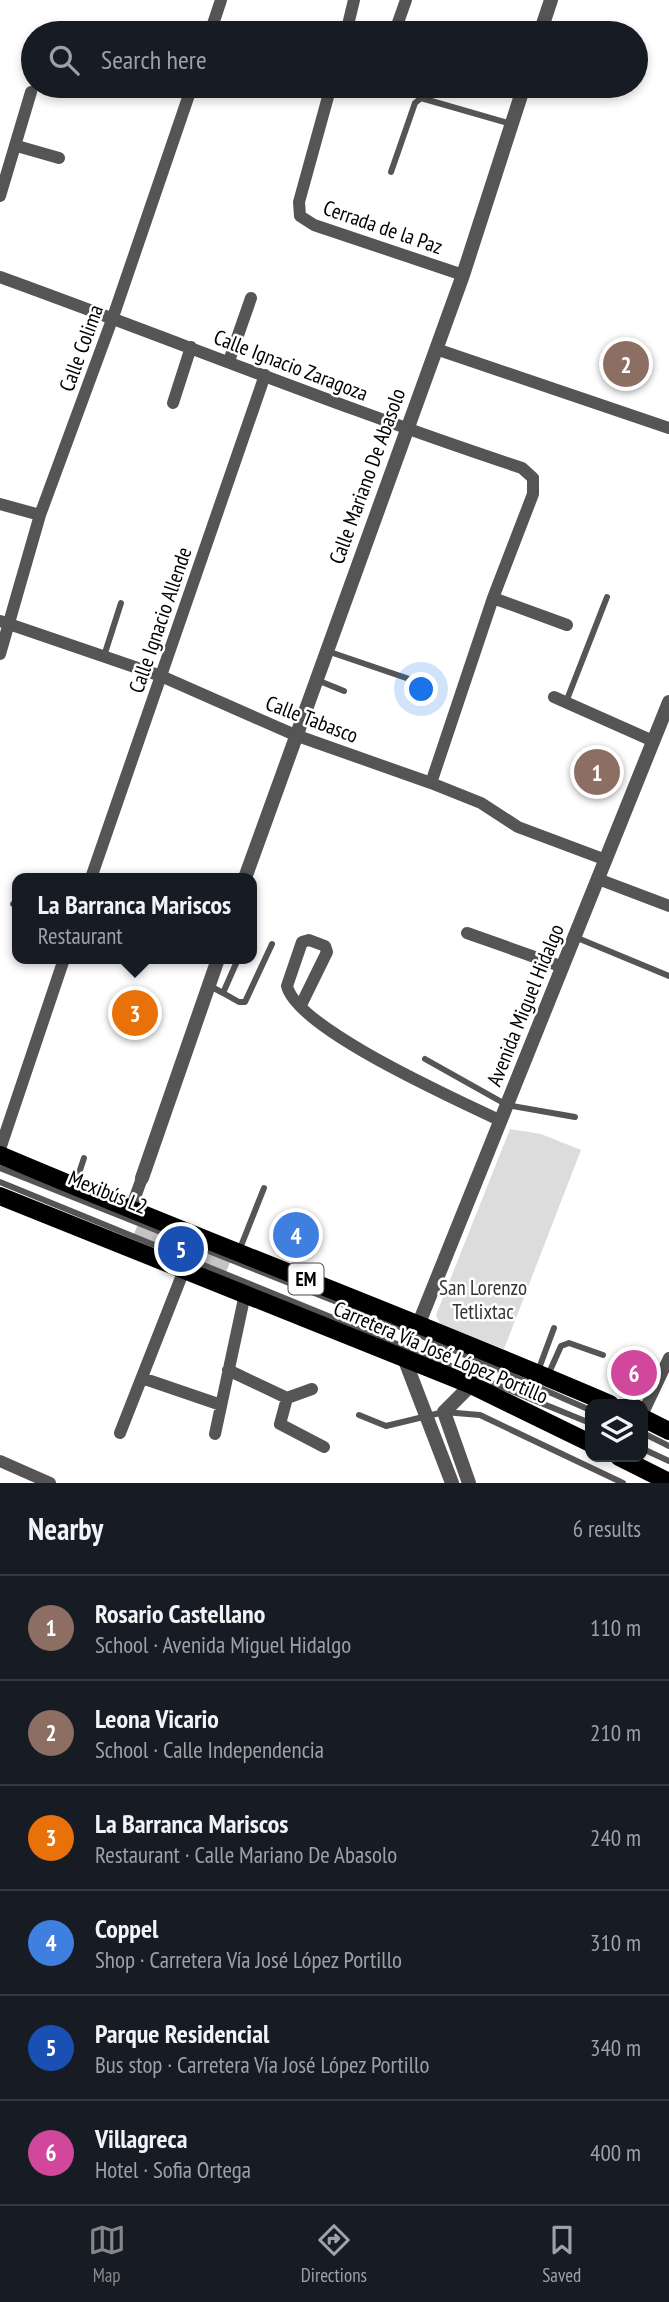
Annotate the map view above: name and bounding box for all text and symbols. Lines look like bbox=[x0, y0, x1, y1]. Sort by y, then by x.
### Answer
search box bbox=[21, 21, 648, 98]
icon: search bbox=[45, 41, 83, 79]
text: Search here bbox=[101, 43, 207, 76]
street label: Cerrada de la Paz bbox=[320, 194, 446, 260]
street label: Calle Colima bbox=[53, 301, 109, 395]
street label: Calle Ignacio Zaragoza bbox=[210, 323, 372, 407]
pin: 2 bbox=[603, 338, 649, 390]
street label: Calle Mariano De Abasolo bbox=[323, 384, 411, 568]
street label: Calle Ignacio Allende bbox=[122, 543, 198, 697]
your location bbox=[404, 672, 438, 706]
street label: Calle Tabasco bbox=[262, 689, 362, 749]
pin: 1 bbox=[574, 746, 620, 798]
popup bbox=[12, 873, 257, 964]
text: La Barranca Mariscos bbox=[38, 888, 231, 921]
street label: Avenida Miguel Hidalgo bbox=[480, 920, 570, 1090]
text: Restaurant bbox=[38, 921, 123, 950]
pin: 3 bbox=[112, 987, 158, 1039]
street label: Mexibús L2 bbox=[65, 1164, 151, 1220]
pin: 4 bbox=[273, 1209, 319, 1261]
pin: 5 bbox=[158, 1223, 204, 1275]
road number: EM bbox=[288, 1264, 324, 1294]
park label: San Lorenzo Tetlixtac bbox=[439, 1274, 527, 1325]
street label: Carretera Vía José López Portillo bbox=[330, 1295, 552, 1409]
pin: 6 bbox=[611, 1347, 657, 1399]
map controls bbox=[585, 1399, 648, 1462]
button: layers bbox=[585, 1399, 648, 1462]
text: Nearby bbox=[28, 1509, 103, 1548]
text: 6 results bbox=[573, 1514, 641, 1543]
text: Rosario Castellano bbox=[95, 1597, 265, 1630]
text: 1 bbox=[46, 1613, 57, 1642]
text: 110 m bbox=[590, 1613, 641, 1642]
text: School · Avenida Miguel Hidalgo bbox=[95, 1630, 351, 1659]
text: Leona Vicario bbox=[95, 1702, 219, 1735]
text: 2 bbox=[46, 1718, 57, 1747]
text: 210 m bbox=[590, 1718, 641, 1747]
text: School · Calle Independencia bbox=[95, 1735, 324, 1764]
text: La Barranca Mariscos bbox=[95, 1807, 288, 1840]
text: 3 bbox=[46, 1823, 57, 1852]
text: 240 m bbox=[590, 1823, 641, 1852]
text: Restaurant · Calle Mariano De Abasolo bbox=[95, 1840, 397, 1869]
text: Coppel bbox=[95, 1912, 158, 1945]
text: 4 bbox=[46, 1928, 57, 1957]
text: 310 m bbox=[590, 1928, 641, 1957]
text: Shop · Carretera Vía José López Portillo bbox=[95, 1945, 402, 1974]
text: Parque Residencial bbox=[95, 2017, 269, 2050]
text: 5 bbox=[46, 2033, 57, 2062]
text: 340 m bbox=[590, 2033, 641, 2062]
text: Bus stop · Carretera Vía José López Portillo bbox=[95, 2050, 429, 2079]
text: Villagreca bbox=[95, 2122, 187, 2155]
text: 6 bbox=[46, 2138, 57, 2167]
text: 400 m bbox=[590, 2138, 641, 2167]
text: Hotel · Sofia Ortega bbox=[95, 2155, 251, 2184]
tab: Map bbox=[88, 2221, 126, 2287]
tab: Directions bbox=[301, 2221, 367, 2287]
tab: Saved bbox=[542, 2221, 581, 2287]

